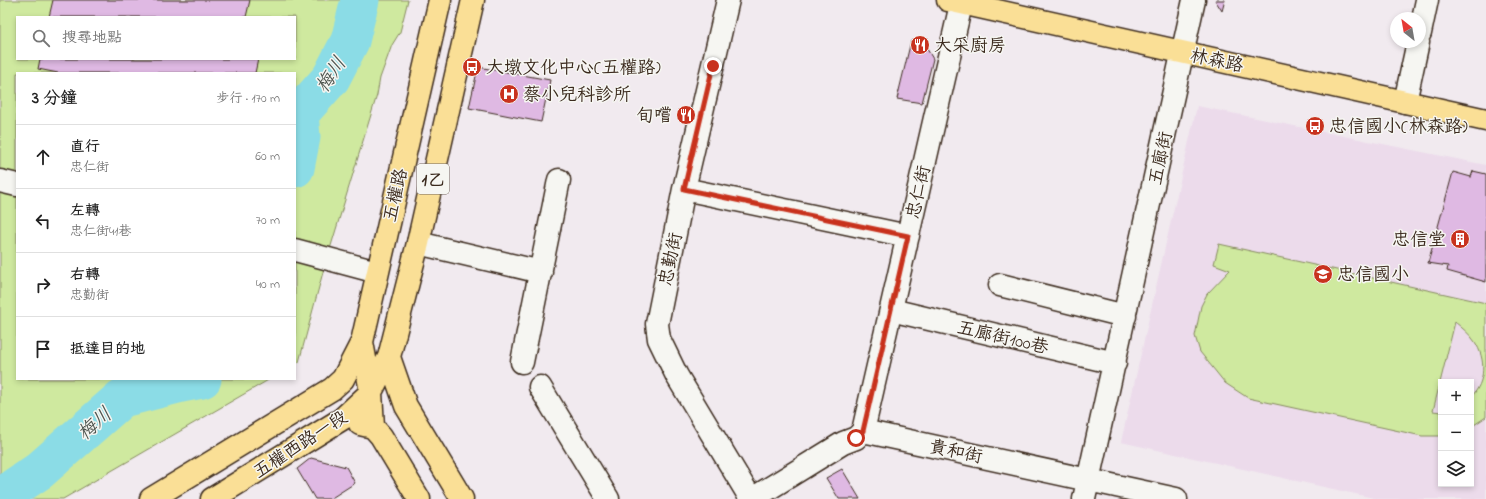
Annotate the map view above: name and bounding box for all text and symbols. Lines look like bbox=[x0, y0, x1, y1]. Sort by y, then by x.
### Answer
north arrow bbox=[1390, 12, 1426, 48]
search box bbox=[16, 16, 296, 60]
icon: search bbox=[30, 27, 52, 49]
text: 搜尋地點 bbox=[62, 27, 122, 49]
restaurant icon: 大采廚房 bbox=[909, 34, 931, 56]
place label: 大采廚房 bbox=[934, 34, 1006, 60]
street label: 林森路 bbox=[1187, 44, 1246, 80]
water label: 梅川 bbox=[310, 51, 354, 99]
bus stop icon: 大墩文化中心(五權路) bbox=[461, 56, 483, 78]
place label: 大墩文化中心(五權路) bbox=[486, 56, 661, 82]
route end bbox=[704, 57, 722, 75]
hospital icon: 蔡小兒科診所 bbox=[498, 83, 520, 105]
place label: 蔡小兒科診所 bbox=[523, 83, 631, 109]
text: 3 分鐘 bbox=[32, 86, 77, 111]
text: 步行 · 170 m bbox=[216, 89, 280, 108]
place label: 旬嚐 bbox=[636, 104, 672, 130]
restaurant icon: 旬嚐 bbox=[675, 104, 697, 126]
bus stop icon: 忠信國小(林森路) bbox=[1304, 115, 1326, 137]
place label: 忠信國小(林森路) bbox=[1329, 115, 1468, 141]
street label: 五廊街 bbox=[1144, 129, 1180, 188]
text: 直行 bbox=[70, 136, 100, 158]
icon: ahead bbox=[32, 146, 54, 168]
text: 60 m bbox=[255, 147, 280, 166]
text: 忠仁街 bbox=[70, 158, 109, 177]
street label: 忠仁街 bbox=[901, 163, 939, 222]
road number: 1乙 bbox=[417, 164, 449, 194]
street label: 五權路 bbox=[378, 166, 416, 225]
text: 左轉 bbox=[70, 200, 100, 222]
icon: left bbox=[32, 210, 54, 232]
text: 70 m bbox=[256, 211, 280, 230]
text: 忠仁街41巷 bbox=[70, 222, 132, 241]
place label: 忠信堂 bbox=[1392, 228, 1446, 254]
building icon: 忠信堂 bbox=[1449, 228, 1471, 250]
street label: 忠勤街 bbox=[654, 230, 690, 289]
school or university icon: 忠信國小 bbox=[1312, 263, 1334, 285]
place label: 忠信國小 bbox=[1337, 263, 1409, 289]
text: 右轉 bbox=[70, 264, 100, 286]
icon: right bbox=[32, 274, 54, 296]
text: 40 m bbox=[256, 275, 280, 294]
text: 忠勤街 bbox=[70, 286, 109, 305]
street label: 五廊街100巷 bbox=[954, 316, 1051, 362]
icon: arrive bbox=[32, 338, 54, 360]
text: 抵達目的地 bbox=[70, 338, 145, 360]
map controls bbox=[1438, 379, 1474, 487]
button: + bbox=[1438, 379, 1474, 415]
water label: 梅川 bbox=[72, 402, 120, 448]
street label: 五權西路一段 bbox=[249, 405, 353, 486]
button: − bbox=[1438, 415, 1474, 451]
route start bbox=[847, 429, 865, 447]
street label: 貴和街 bbox=[926, 435, 985, 471]
button: layers bbox=[1438, 451, 1474, 487]

